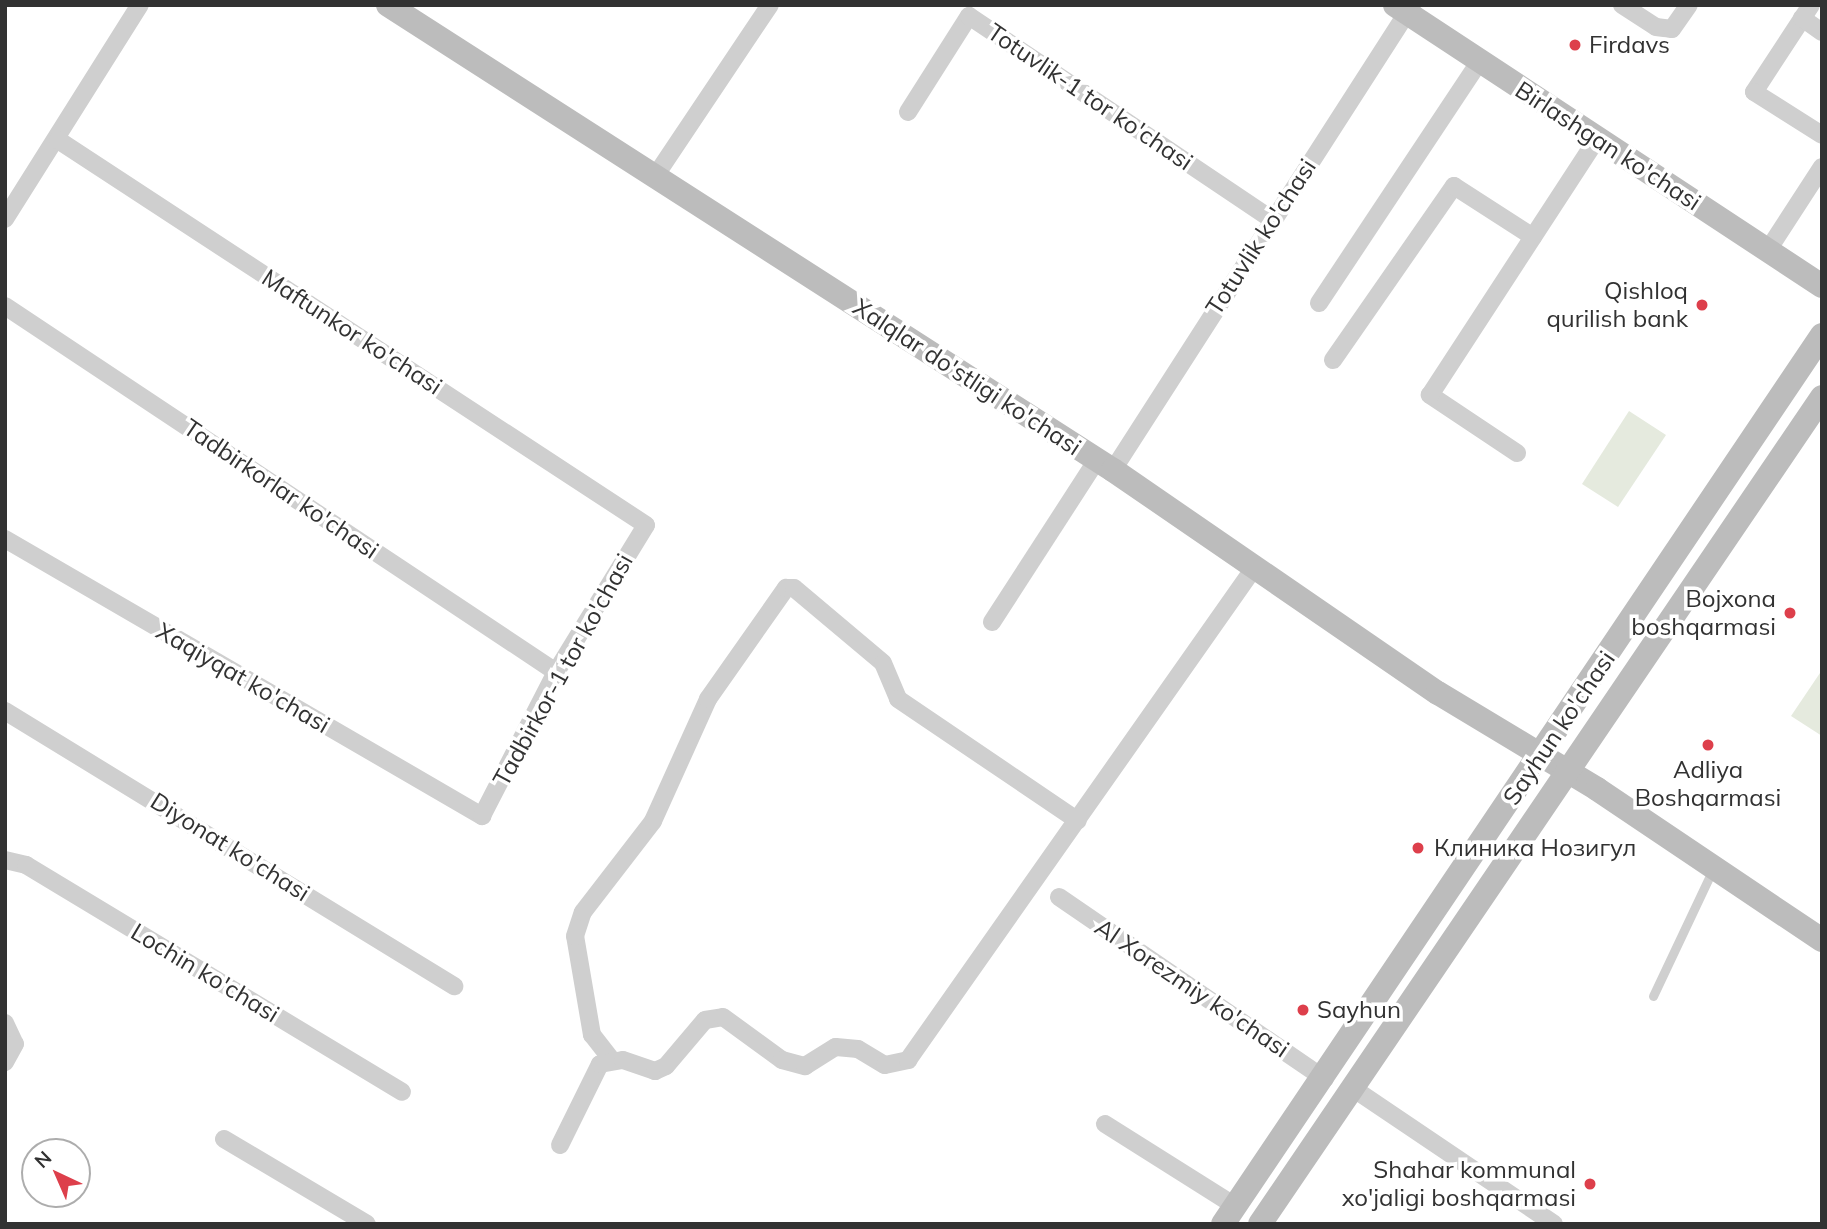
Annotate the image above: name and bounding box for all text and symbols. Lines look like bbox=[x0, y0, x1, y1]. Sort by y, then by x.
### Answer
street label: Totuvlik-1 tor ko'chasi bbox=[982, 18, 1198, 176]
place label: Firdavs bbox=[1589, 31, 1670, 59]
marker: Firdavs bbox=[1567, 37, 1583, 53]
street label: Birlashgan ko'chasi bbox=[1510, 75, 1706, 217]
street label: Totuvlik ko'chasi bbox=[1200, 154, 1322, 320]
street label: Maftunkor ko'chasi bbox=[257, 263, 447, 401]
place label: Qishloq qurilish bank bbox=[1546, 277, 1688, 333]
street label: Xalqlar do'stligi ko'chasi bbox=[848, 293, 1086, 461]
marker: Qishloq qurilish bank bbox=[1694, 297, 1710, 313]
street label: Tadbirkorlar ko'chasi bbox=[178, 413, 384, 565]
street label: Tadbirkor-1 tor ko'chasi bbox=[487, 549, 639, 791]
place label: Bojxona boshqarmasi bbox=[1631, 585, 1776, 641]
marker: Bojxona boshqarmasi bbox=[1782, 605, 1798, 621]
street label: Xaqiyqat ko'chasi bbox=[151, 617, 335, 739]
street label: Sayhun ko'chasi bbox=[1497, 646, 1621, 810]
marker: Adliya Boshqarmasi bbox=[1700, 737, 1716, 753]
place label: Adliya Boshqarmasi bbox=[1635, 756, 1781, 812]
street label: Diyonat ko'chasi bbox=[145, 787, 315, 907]
place label: Клиника Нозигул bbox=[1434, 834, 1636, 862]
marker: Клиника Нозигул bbox=[1408, 838, 1428, 858]
street label: Al Xorezmiy ko'chasi bbox=[1090, 912, 1294, 1064]
street label: Lochin ko'chasi bbox=[126, 917, 284, 1029]
place label: Sayhun bbox=[1317, 996, 1401, 1024]
marker: Sayhun bbox=[1295, 1002, 1311, 1018]
north arrow bbox=[21, 1138, 91, 1208]
text: N bbox=[29, 1146, 56, 1173]
place label: Shahar kommunal xo'jaligi boshqarmasi bbox=[1342, 1156, 1576, 1212]
marker: Shahar kommunal xo'jaligi boshqarmasi bbox=[1582, 1176, 1598, 1192]

